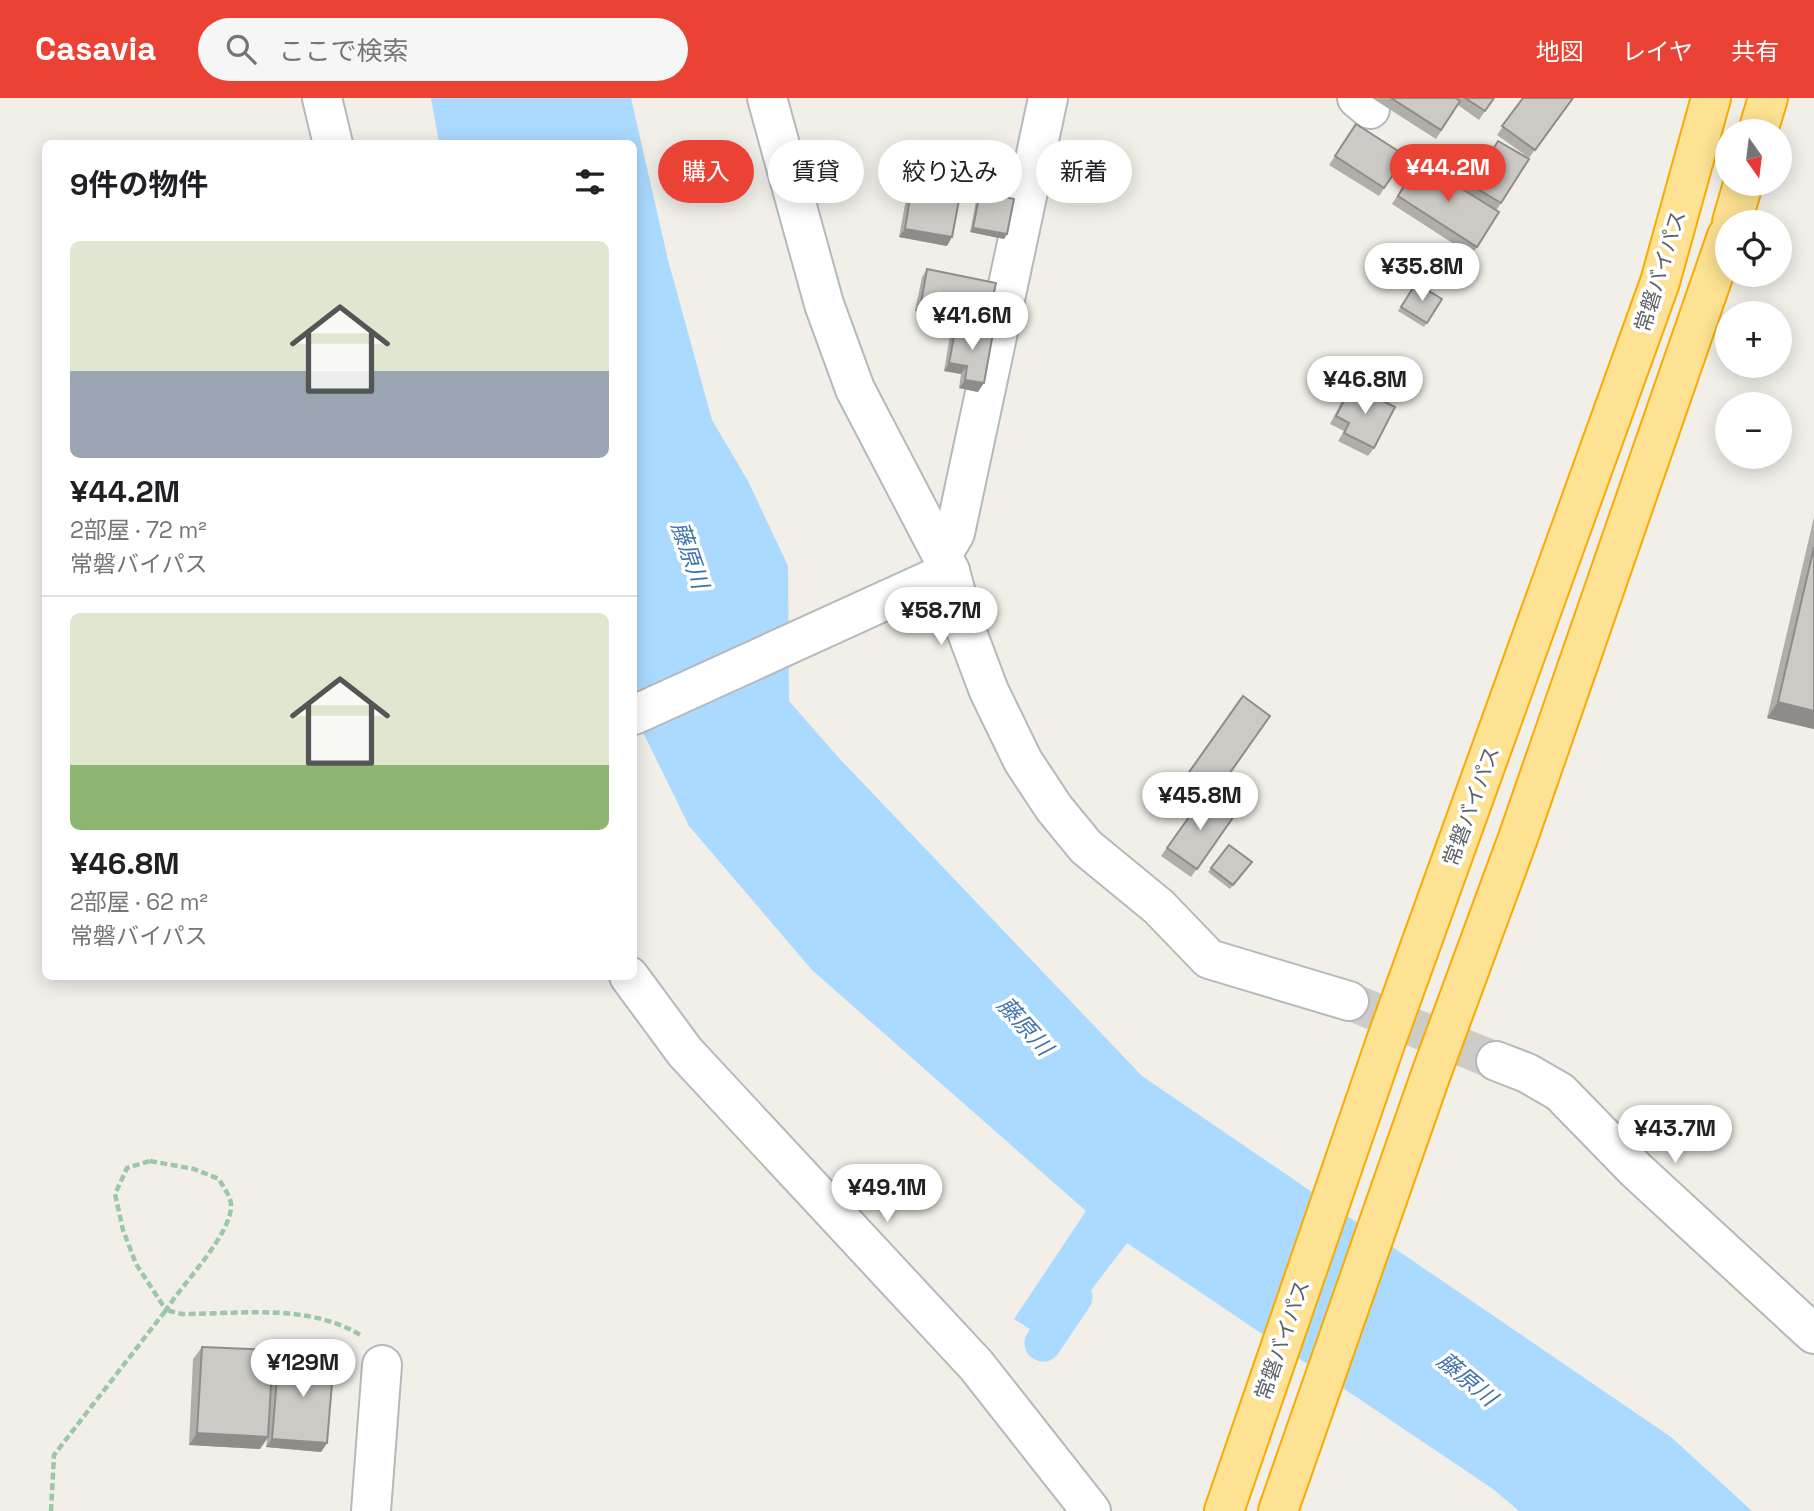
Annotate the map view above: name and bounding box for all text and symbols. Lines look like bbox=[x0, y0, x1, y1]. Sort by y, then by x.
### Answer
search box bbox=[198, 18, 688, 81]
text: Casavia bbox=[35, 28, 156, 70]
icon: search bbox=[222, 30, 260, 68]
text: ここで検索 bbox=[278, 34, 408, 68]
text: 地図 bbox=[1536, 36, 1584, 67]
text: レイヤ bbox=[1622, 36, 1693, 67]
text: 共有 bbox=[1731, 36, 1779, 67]
north arrow bbox=[1715, 119, 1792, 196]
map controls bbox=[1715, 119, 1792, 469]
chip: 購入 bbox=[658, 140, 754, 203]
chip: 賃貸 bbox=[768, 140, 864, 203]
chip: 絞り込み bbox=[878, 140, 1022, 203]
chip: 新着 bbox=[1036, 140, 1132, 203]
pin: ¥44.2M bbox=[1391, 144, 1505, 204]
text: ¥44.2M bbox=[1406, 152, 1490, 182]
icon: filters bbox=[571, 163, 609, 201]
text: 9件の物件 bbox=[70, 165, 209, 204]
street label: 常磐バイパス bbox=[1629, 207, 1691, 335]
button: locate bbox=[1715, 210, 1792, 287]
pin: ¥35.8M bbox=[1365, 244, 1479, 303]
text: ¥35.8M bbox=[1381, 251, 1463, 281]
icon: home bbox=[277, 286, 403, 412]
pin: ¥41.6M bbox=[915, 292, 1029, 352]
text: ¥41.6M bbox=[932, 300, 1012, 330]
button: + bbox=[1715, 301, 1792, 378]
pin: ¥46.8M bbox=[1308, 356, 1422, 416]
text: ¥46.8M bbox=[1323, 364, 1407, 394]
button: − bbox=[1715, 392, 1792, 469]
text: ¥44.2M bbox=[70, 472, 180, 511]
text: 2部屋 · 72 m² bbox=[70, 515, 207, 545]
water label: 藤原川 bbox=[665, 517, 716, 595]
text: 常磐バイパス bbox=[70, 549, 208, 579]
pin: ¥58.7M bbox=[884, 588, 998, 647]
text: ¥58.7M bbox=[901, 595, 981, 625]
icon: home bbox=[277, 658, 403, 784]
street label: 常磐バイパス bbox=[1437, 742, 1505, 870]
pin: ¥45.8M bbox=[1143, 772, 1257, 832]
text: ¥45.8M bbox=[1158, 780, 1242, 810]
text: ¥46.8M bbox=[70, 844, 180, 883]
text: 2部屋 · 62 m² bbox=[70, 887, 208, 917]
text: 常磐バイパス bbox=[70, 921, 208, 951]
water label: 藤原川 bbox=[991, 990, 1061, 1064]
pin: ¥43.7M bbox=[1618, 1105, 1732, 1165]
text: ¥43.7M bbox=[1634, 1113, 1716, 1143]
pin: ¥49.1M bbox=[830, 1164, 944, 1224]
text: ¥49.1M bbox=[847, 1172, 927, 1202]
street label: 常磐バイパス bbox=[1249, 1276, 1315, 1404]
pin: ¥129M bbox=[254, 1340, 352, 1399]
water label: 藤原川 bbox=[1431, 1345, 1505, 1415]
text: ¥129M bbox=[267, 1347, 339, 1377]

